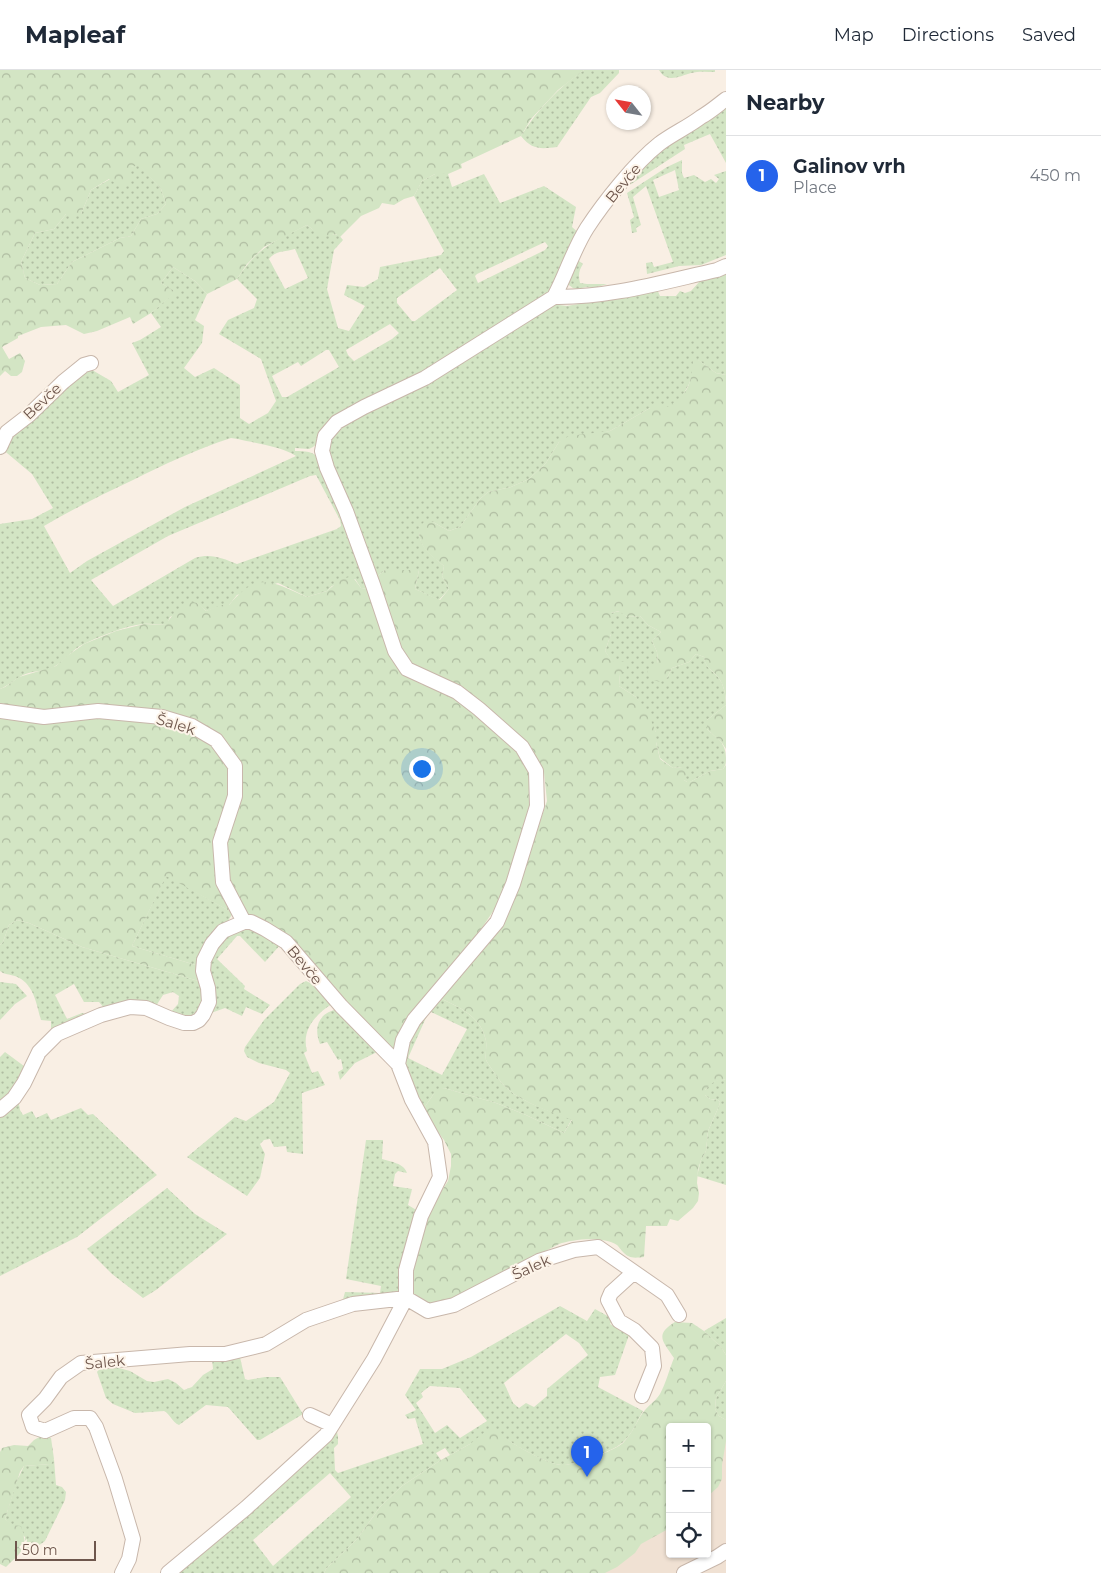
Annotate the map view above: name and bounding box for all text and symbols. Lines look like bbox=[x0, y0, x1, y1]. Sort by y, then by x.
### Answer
text: Mapleaf bbox=[25, 20, 125, 49]
text: Map bbox=[834, 24, 874, 46]
text: Directions bbox=[902, 24, 994, 46]
text: Saved bbox=[1022, 24, 1076, 46]
north arrow bbox=[606, 85, 651, 130]
text: Nearby bbox=[746, 90, 825, 115]
text: Galinov vrh bbox=[793, 155, 906, 178]
street label: Bevče bbox=[601, 159, 645, 207]
text: 1 bbox=[759, 166, 765, 185]
text: 450 m bbox=[1030, 166, 1081, 185]
text: Place bbox=[793, 178, 837, 197]
street label: Bevče bbox=[19, 379, 65, 423]
street label: Šalek bbox=[154, 709, 198, 739]
your location bbox=[409, 756, 435, 782]
street label: Bevče bbox=[283, 941, 327, 989]
street label: Šalek bbox=[509, 1250, 553, 1284]
street label: Šalek bbox=[84, 1350, 126, 1374]
map controls bbox=[666, 1423, 711, 1558]
button: + bbox=[666, 1423, 711, 1468]
pin: 1 bbox=[571, 1436, 603, 1477]
button: − bbox=[666, 1468, 711, 1513]
button: locate bbox=[666, 1513, 711, 1558]
scale bar bbox=[15, 1538, 96, 1561]
text: 50 m bbox=[22, 1541, 58, 1559]

